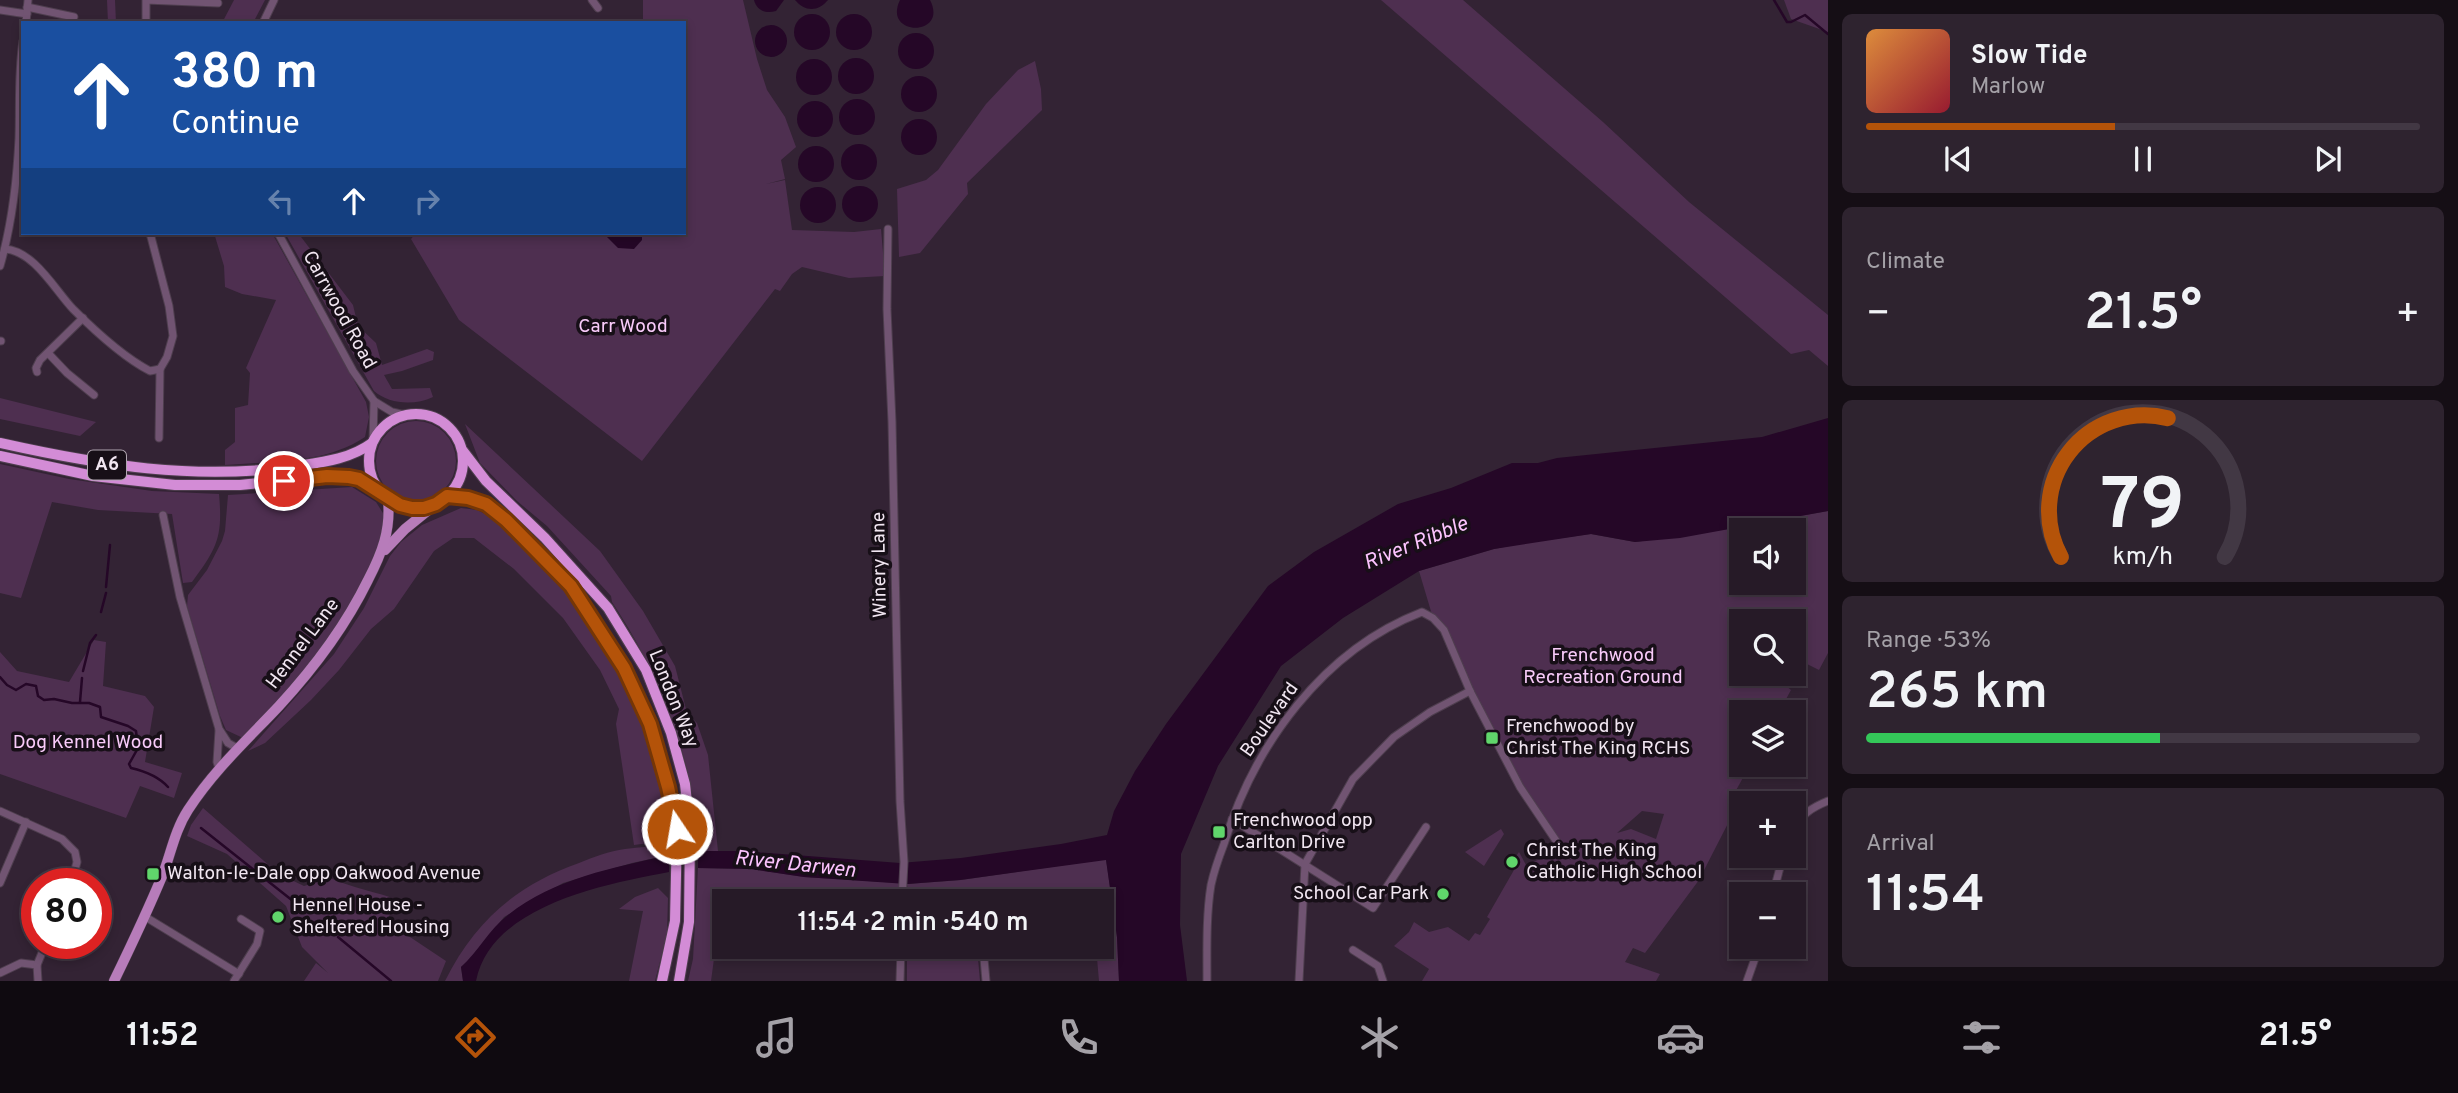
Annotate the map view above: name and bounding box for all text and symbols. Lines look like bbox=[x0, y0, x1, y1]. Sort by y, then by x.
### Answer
text: Slow Tide bbox=[1971, 40, 2088, 73]
text: 380 m bbox=[171, 44, 318, 106]
icon: ahead bbox=[56, 49, 147, 140]
text: Marlow bbox=[1971, 73, 2045, 102]
text: Continue bbox=[171, 105, 300, 145]
icon: previous bbox=[1939, 140, 1977, 178]
icon: pause bbox=[2124, 140, 2162, 178]
icon: next bbox=[2309, 140, 2347, 178]
icon: left bbox=[262, 182, 300, 220]
icon: ahead bbox=[335, 182, 373, 220]
icon: right bbox=[408, 182, 446, 220]
street label: Carrwood Road bbox=[297, 247, 381, 373]
text: Climate bbox=[1866, 248, 1945, 277]
text: 21.5° bbox=[2084, 282, 2202, 348]
text: − bbox=[1866, 291, 1891, 340]
text: + bbox=[2395, 291, 2420, 340]
park label: Carr Wood bbox=[578, 315, 668, 339]
road number: A6 bbox=[88, 450, 126, 480]
pin bbox=[254, 451, 314, 511]
icon: arrive bbox=[265, 462, 303, 500]
text: 79 bbox=[2101, 463, 2185, 555]
water label: River Ribble bbox=[1360, 510, 1473, 577]
street label: Winery Lane bbox=[867, 512, 893, 618]
map controls bbox=[1729, 518, 1806, 959]
button: sound bbox=[1729, 518, 1806, 595]
text: km/h bbox=[2113, 541, 2173, 573]
street label: Hennel Lane bbox=[261, 594, 345, 694]
button: search bbox=[1729, 609, 1806, 686]
text: Range · 53% bbox=[1866, 627, 1991, 656]
park label: Frenchwood Recreation Ground bbox=[1523, 644, 1683, 690]
street label: London Way bbox=[642, 646, 704, 752]
text: 265 km bbox=[1866, 661, 2048, 727]
street label: Boulevard bbox=[1236, 678, 1304, 762]
button: layers bbox=[1729, 700, 1806, 777]
place label: Frenchwood by Christ The King RCHS bbox=[1506, 715, 1690, 761]
marker: Frenchwood by Christ The King RCHS bbox=[1484, 730, 1500, 746]
park label: Dog Kennel Wood bbox=[13, 731, 163, 755]
button: + bbox=[1729, 791, 1806, 868]
position arrow bbox=[640, 792, 714, 866]
place label: Frenchwood opp Carlton Drive bbox=[1233, 809, 1373, 855]
marker: Frenchwood opp Carlton Drive bbox=[1211, 824, 1227, 840]
text: Arrival bbox=[1866, 830, 1935, 859]
place label: Christ The King Catholic High School bbox=[1526, 839, 1702, 885]
water label: River Darwen bbox=[733, 845, 857, 885]
marker: Christ The King Catholic High School bbox=[1504, 854, 1520, 870]
place label: Walton-le-Dale opp Oakwood Avenue bbox=[167, 862, 481, 886]
text: 11:54 bbox=[1866, 864, 1985, 930]
marker: Walton-le-Dale opp Oakwood Avenue bbox=[145, 866, 161, 882]
speed limit sign: 80 bbox=[21, 868, 112, 959]
place label: School Car Park bbox=[1293, 882, 1429, 906]
button: − bbox=[1729, 882, 1806, 959]
marker: School Car Park bbox=[1435, 886, 1451, 902]
place label: Hennel House - Sheltered Housing bbox=[292, 894, 450, 940]
text: 11:54 · 2 min · 540 m bbox=[798, 907, 1028, 940]
marker: Hennel House - Sheltered Housing bbox=[270, 909, 286, 925]
icon: directions bbox=[451, 1013, 500, 1062]
icon: music bbox=[752, 1013, 801, 1062]
icon: phone bbox=[1054, 1013, 1103, 1062]
icon: climate bbox=[1355, 1013, 1404, 1062]
icon: car bbox=[1656, 1013, 1705, 1062]
icon: filters bbox=[1957, 1013, 2006, 1062]
text: 11:52 bbox=[126, 1017, 199, 1057]
text: 21.5° bbox=[2259, 1017, 2332, 1057]

